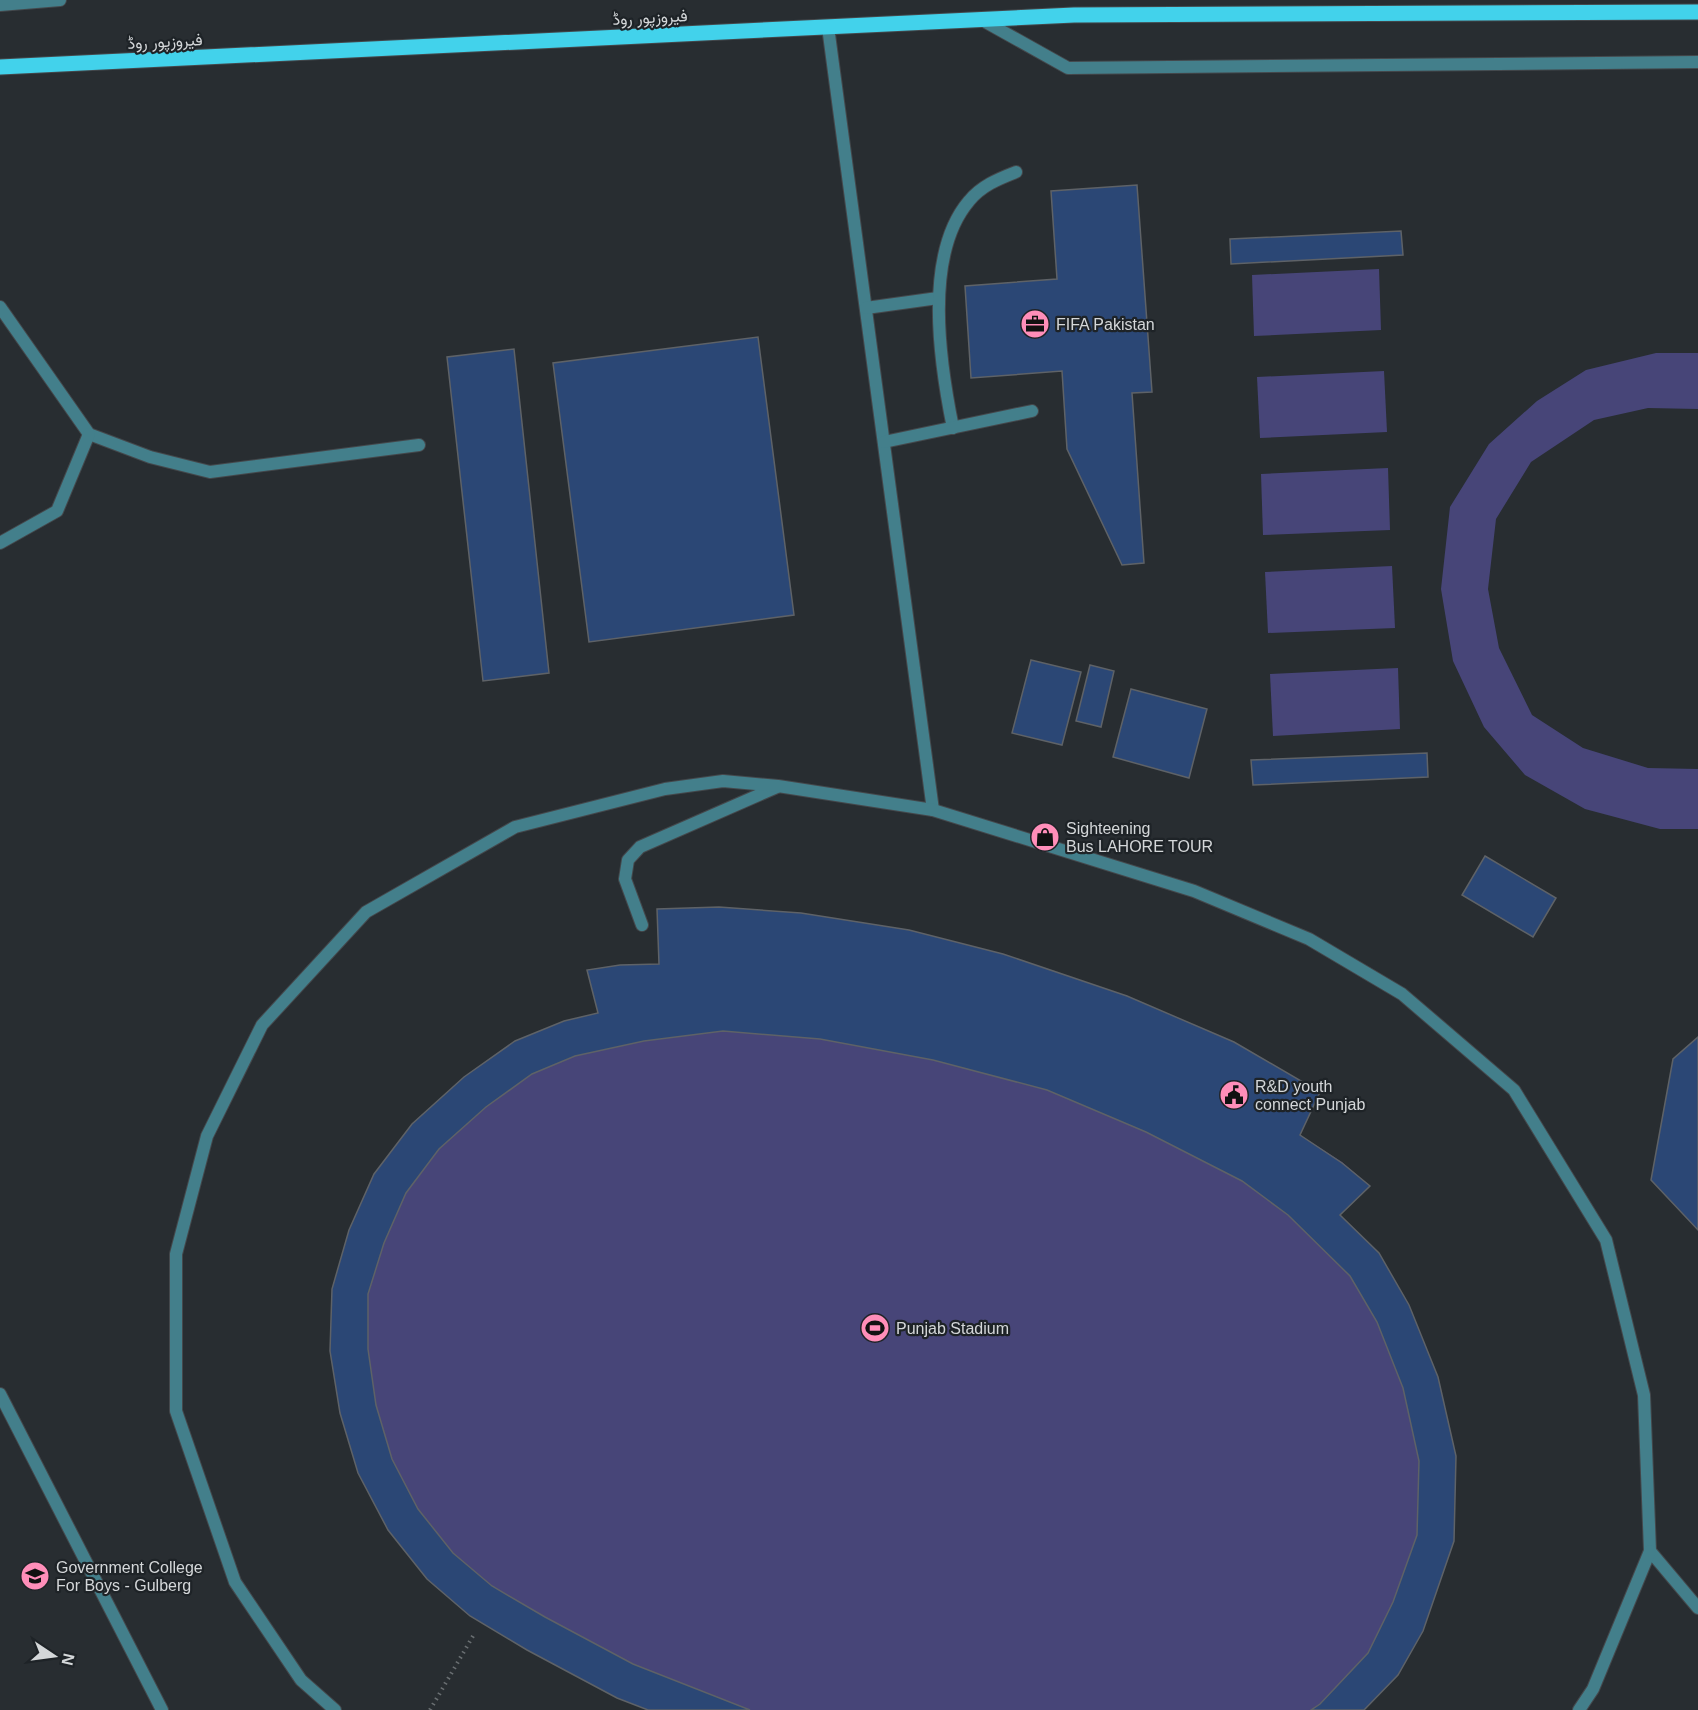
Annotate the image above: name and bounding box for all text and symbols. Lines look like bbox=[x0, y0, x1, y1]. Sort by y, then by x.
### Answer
street label: فیروزپور روڈ bbox=[612, 7, 688, 31]
street label: فیروزپور روڈ bbox=[127, 31, 203, 55]
office icon: FIFA Pakistan bbox=[1019, 308, 1051, 340]
place label: FIFA Pakistan bbox=[1056, 316, 1155, 333]
place label: Sighteening Bus LAHORE TOUR bbox=[1066, 820, 1213, 855]
shop icon: Sighteening Bus LAHORE TOUR bbox=[1029, 821, 1061, 853]
place label: R&D youth connect Punjab bbox=[1255, 1078, 1365, 1113]
public building icon: R&D youth connect Punjab bbox=[1218, 1079, 1250, 1111]
sports icon: Punjab Stadium bbox=[859, 1312, 891, 1344]
place label: Punjab Stadium bbox=[896, 1320, 1009, 1337]
place label: Government College For Boys - Gulberg bbox=[56, 1559, 203, 1594]
school or university icon: Government College For Boys - Gulberg bbox=[19, 1560, 51, 1592]
north arrow bbox=[24, 1626, 84, 1686]
text: N bbox=[59, 1652, 78, 1667]

